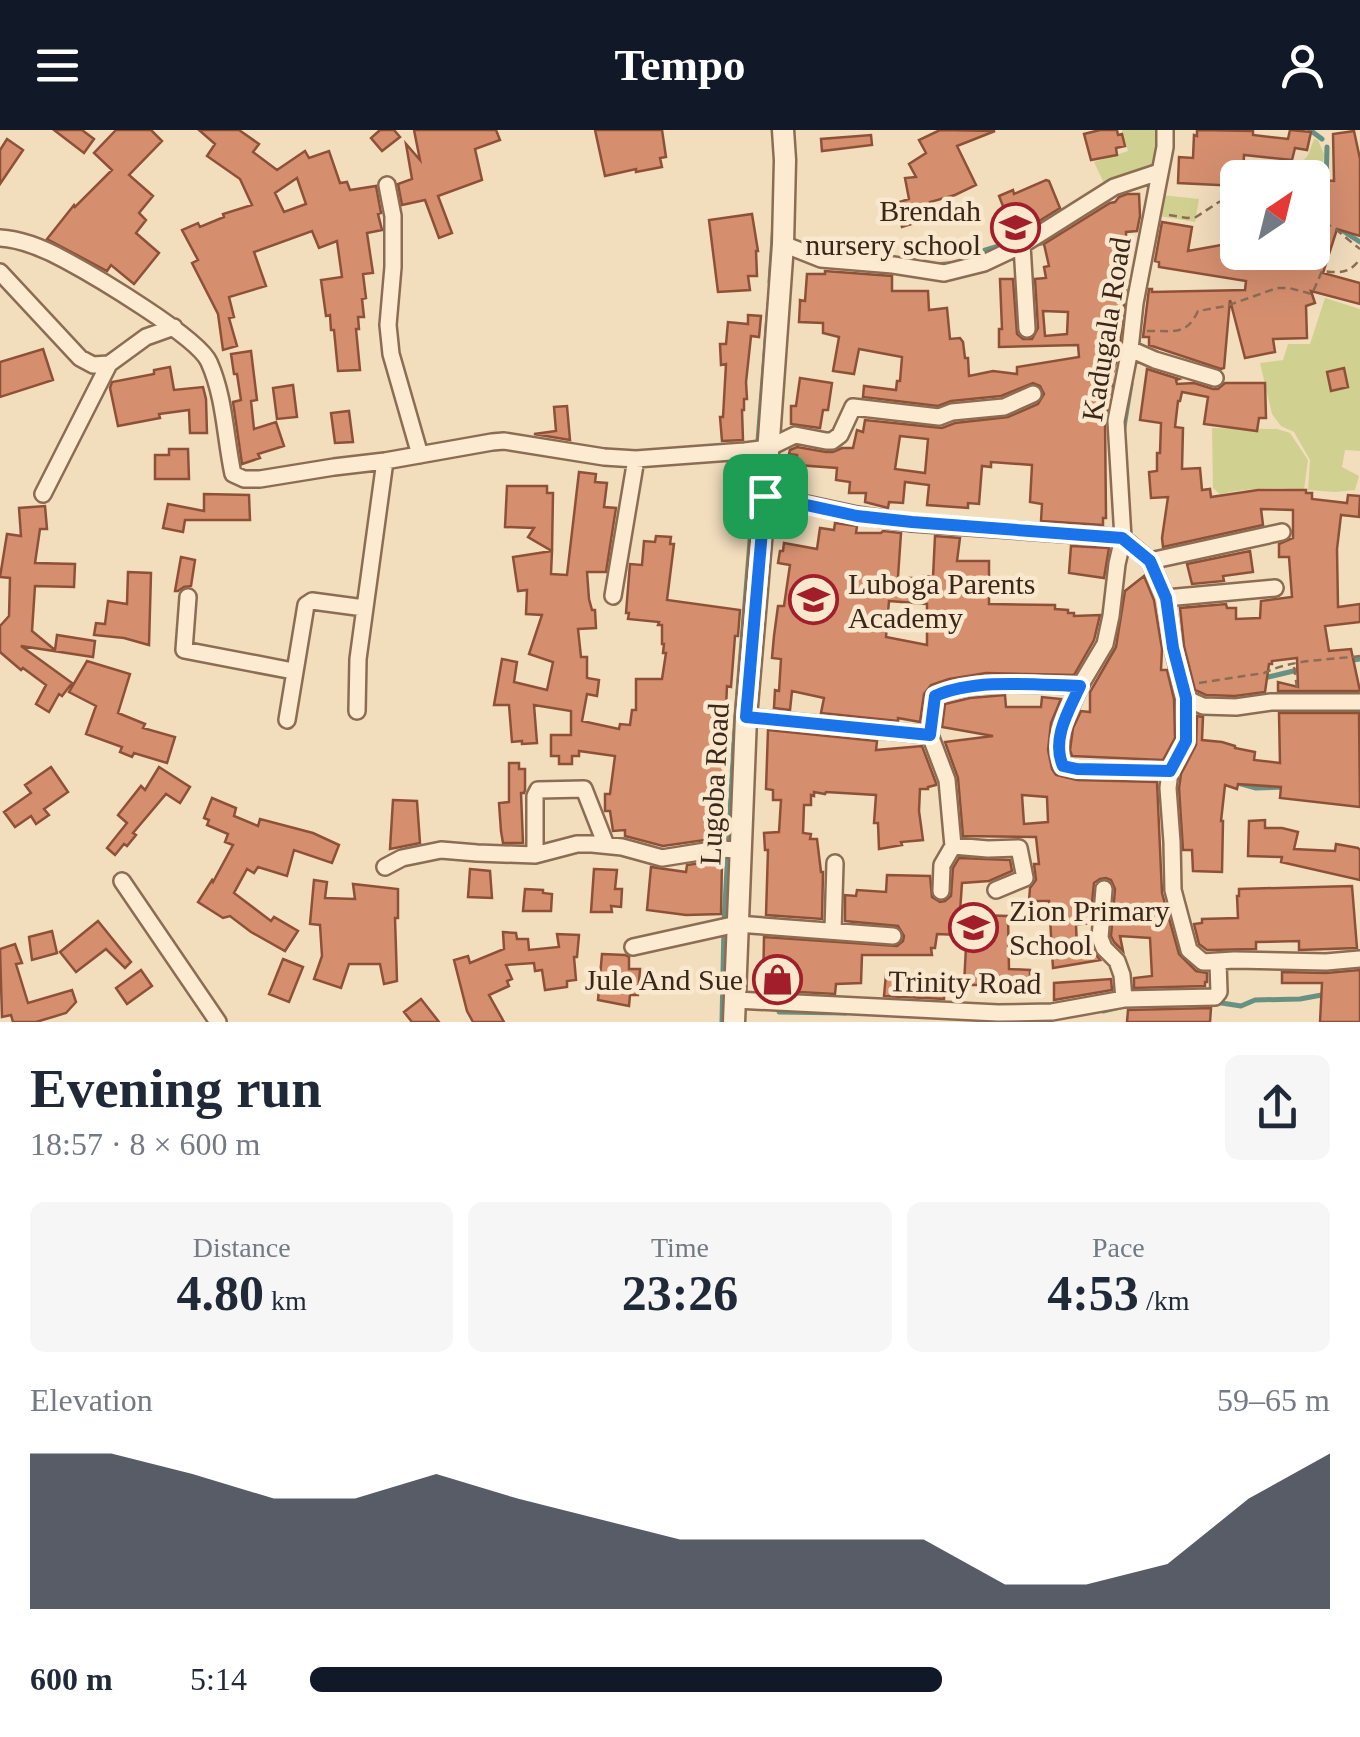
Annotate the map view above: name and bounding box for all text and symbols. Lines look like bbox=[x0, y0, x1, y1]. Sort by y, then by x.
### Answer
icon: menu bbox=[30, 38, 85, 93]
icon: person bbox=[1275, 38, 1330, 93]
text: Tempo bbox=[615, 40, 745, 90]
north arrow bbox=[1220, 160, 1330, 270]
map controls bbox=[1220, 160, 1330, 270]
place label: Brendah nursery school bbox=[805, 194, 981, 261]
school or university icon: Brendah nursery school bbox=[990, 201, 1042, 253]
street label: Kadugala Road bbox=[1075, 235, 1137, 423]
pin bbox=[723, 454, 808, 539]
icon: arrive bbox=[738, 469, 793, 524]
place label: Luboga Parents Academy bbox=[848, 567, 1035, 634]
school or university icon: Luboga Parents Academy bbox=[787, 574, 839, 626]
street label: Lugoba Road bbox=[693, 702, 735, 866]
place label: Zion Primary School bbox=[1009, 894, 1170, 961]
school or university icon: Zion Primary School bbox=[948, 901, 1000, 953]
shop icon: Jule And Sue bbox=[752, 953, 804, 1005]
place label: Jule And Sue bbox=[585, 963, 743, 996]
street label: Trinity Road bbox=[888, 964, 1042, 1000]
button: share bbox=[1225, 1055, 1330, 1160]
text: Evening run bbox=[30, 1058, 322, 1119]
text: 18:57 · 8 × 600 m bbox=[30, 1126, 260, 1162]
text: Distance bbox=[193, 1232, 291, 1263]
text: Time bbox=[651, 1232, 709, 1263]
text: Pace bbox=[1092, 1232, 1145, 1263]
text: 4.80 bbox=[177, 1265, 264, 1321]
text: 23:26 bbox=[622, 1265, 738, 1321]
text: 4:53 bbox=[1047, 1265, 1139, 1321]
text: km bbox=[264, 1285, 307, 1316]
text: /km bbox=[1139, 1285, 1189, 1316]
text: Elevation bbox=[30, 1382, 153, 1418]
text: 59–65 m bbox=[1217, 1382, 1330, 1418]
text: 600 m bbox=[30, 1661, 113, 1697]
text: 5:14 bbox=[190, 1661, 247, 1697]

